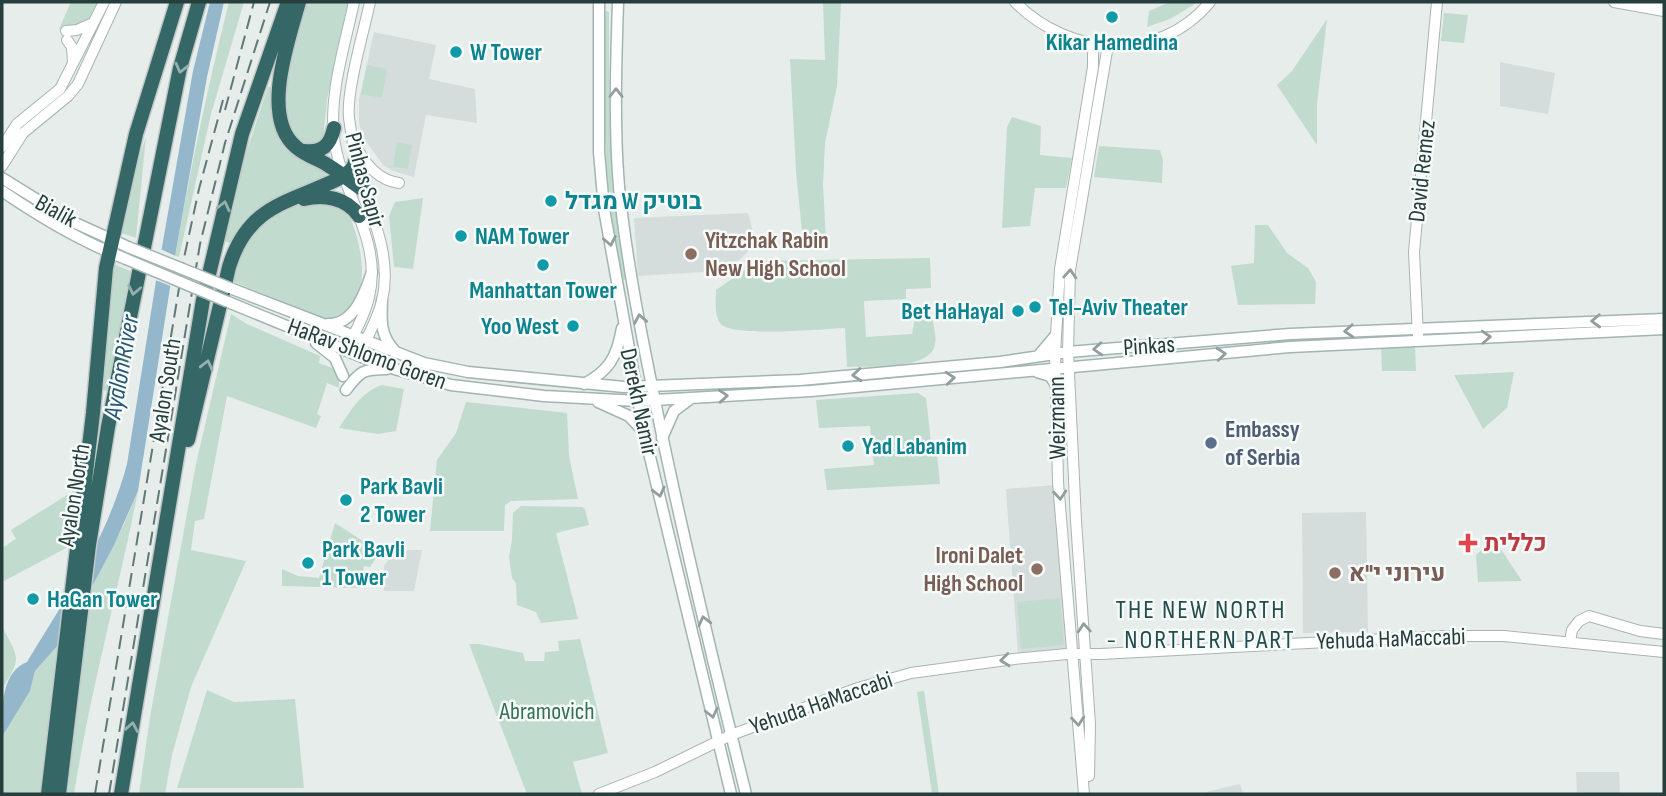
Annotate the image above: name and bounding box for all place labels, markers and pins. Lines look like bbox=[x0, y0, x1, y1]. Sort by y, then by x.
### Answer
marker: Kikar Hamedina bbox=[1104, 9, 1120, 25]
place label: Kikar Hamedina bbox=[1046, 28, 1178, 57]
place label: W Tower bbox=[470, 38, 542, 67]
marker: W Tower bbox=[448, 44, 464, 60]
place label: מגדל W בוטיק bbox=[565, 187, 702, 216]
marker: מגדל W בוטיק bbox=[543, 193, 559, 209]
place label: NAM Tower bbox=[475, 222, 570, 251]
place label: Yitzchak Rabin New High School bbox=[705, 226, 846, 283]
marker: NAM Tower bbox=[453, 228, 469, 244]
marker: Yitzchak Rabin New High School bbox=[683, 246, 699, 262]
marker: Manhattan Tower bbox=[535, 257, 551, 273]
place label: Manhattan Tower bbox=[469, 276, 617, 305]
place label: Tel-Aviv Theater bbox=[1049, 293, 1189, 322]
place label: Bet HaHayal bbox=[901, 297, 1004, 326]
marker: Tel-Aviv Theater bbox=[1027, 299, 1043, 315]
marker: Bet HaHayal bbox=[1010, 303, 1026, 319]
place label: Yoo West bbox=[481, 312, 559, 341]
marker: Yoo West bbox=[565, 318, 581, 334]
place label: Embassy of Serbia bbox=[1225, 415, 1300, 472]
place label: Yad Labanim bbox=[862, 432, 967, 461]
marker: Embassy of Serbia bbox=[1203, 435, 1219, 451]
marker: Yad Labanim bbox=[840, 438, 856, 454]
place label: Park Bavli 2 Tower bbox=[360, 472, 443, 529]
marker: Park Bavli 2 Tower bbox=[338, 492, 354, 508]
place label: כללית bbox=[1484, 529, 1547, 558]
marker: כללית bbox=[1458, 533, 1478, 553]
place label: Park Bavli 1 Tower bbox=[322, 535, 405, 592]
place label: Ironi Dalet High School bbox=[923, 541, 1023, 598]
marker: Park Bavli 1 Tower bbox=[300, 555, 316, 571]
place label: עירוני י"א bbox=[1349, 559, 1446, 588]
marker: Ironi Dalet High School bbox=[1029, 561, 1045, 577]
marker: עירוני י"א bbox=[1327, 565, 1343, 581]
place label: HaGan Tower bbox=[47, 585, 158, 614]
marker: HaGan Tower bbox=[25, 591, 41, 607]

